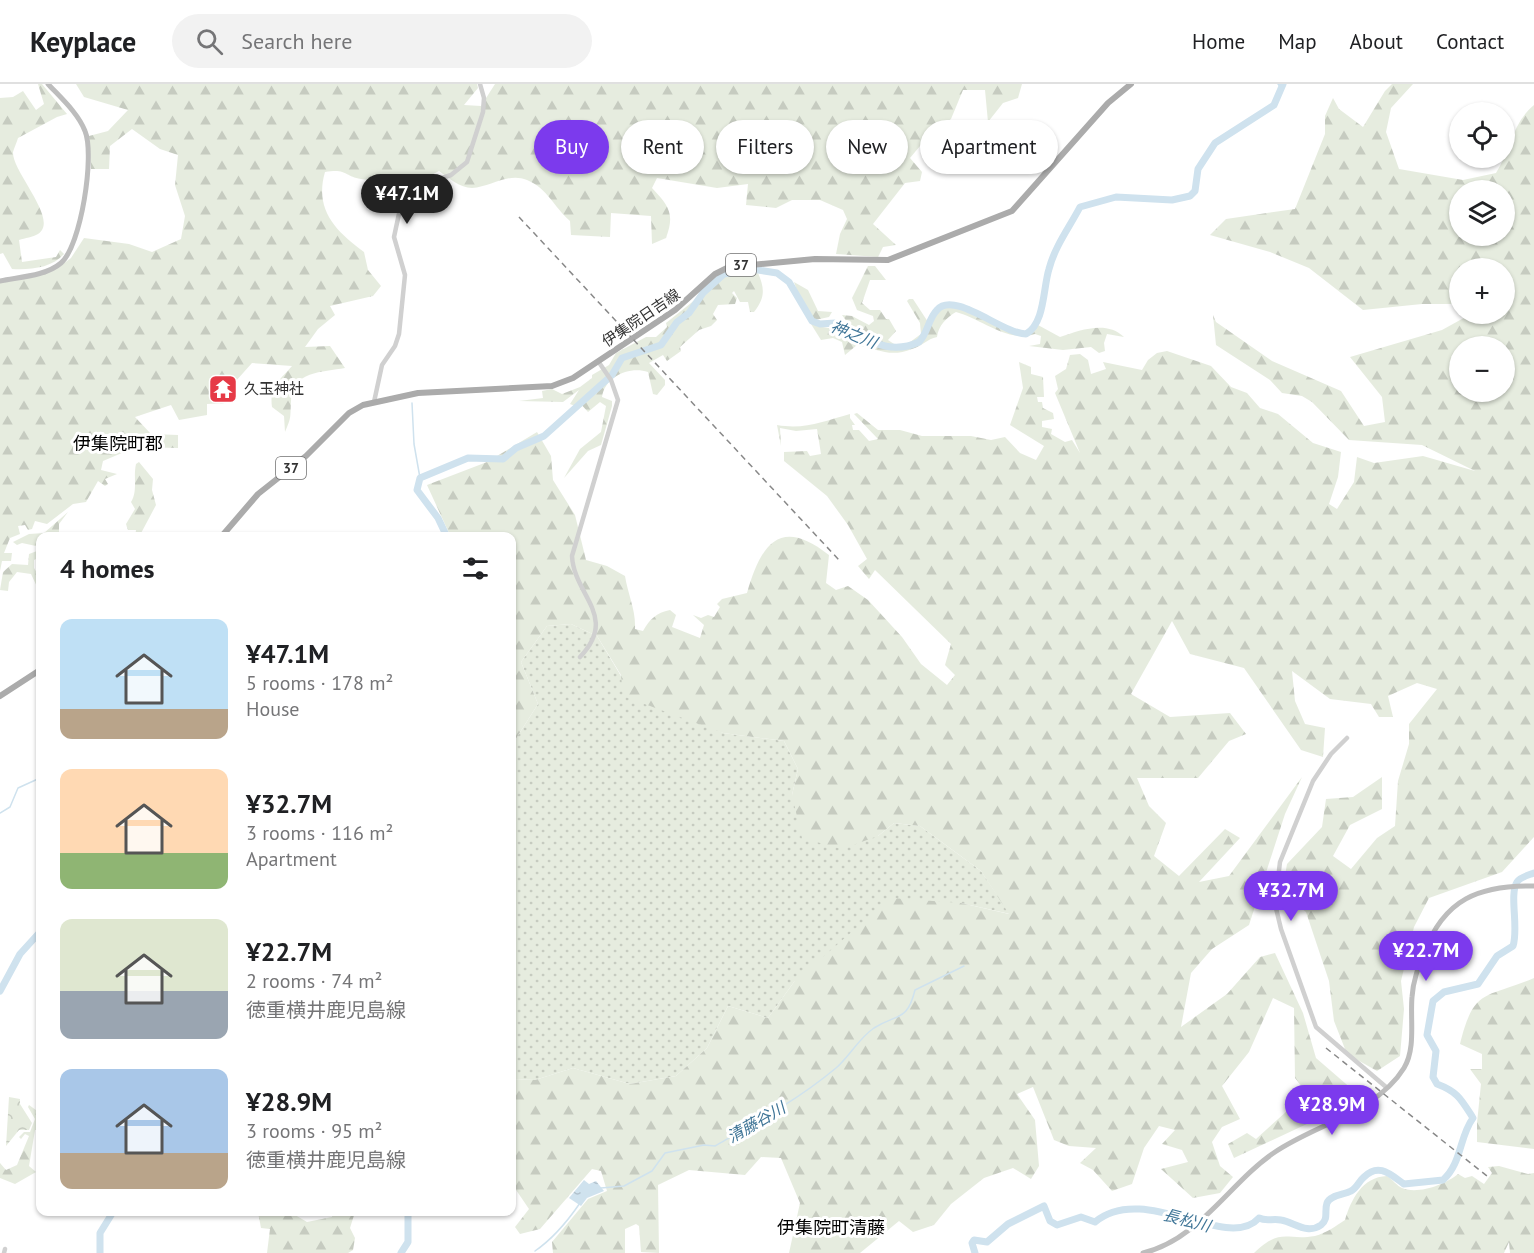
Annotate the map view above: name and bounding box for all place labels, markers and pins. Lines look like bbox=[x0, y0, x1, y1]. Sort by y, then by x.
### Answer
pin: ¥47.1M bbox=[358, 174, 456, 225]
temple icon: 久玉神社 bbox=[207, 373, 239, 405]
place label: 久玉神社 bbox=[244, 379, 304, 398]
pin: ¥32.7M bbox=[1242, 871, 1340, 922]
pin: ¥22.7M bbox=[1377, 931, 1475, 982]
pin: ¥28.9M bbox=[1283, 1085, 1381, 1136]

